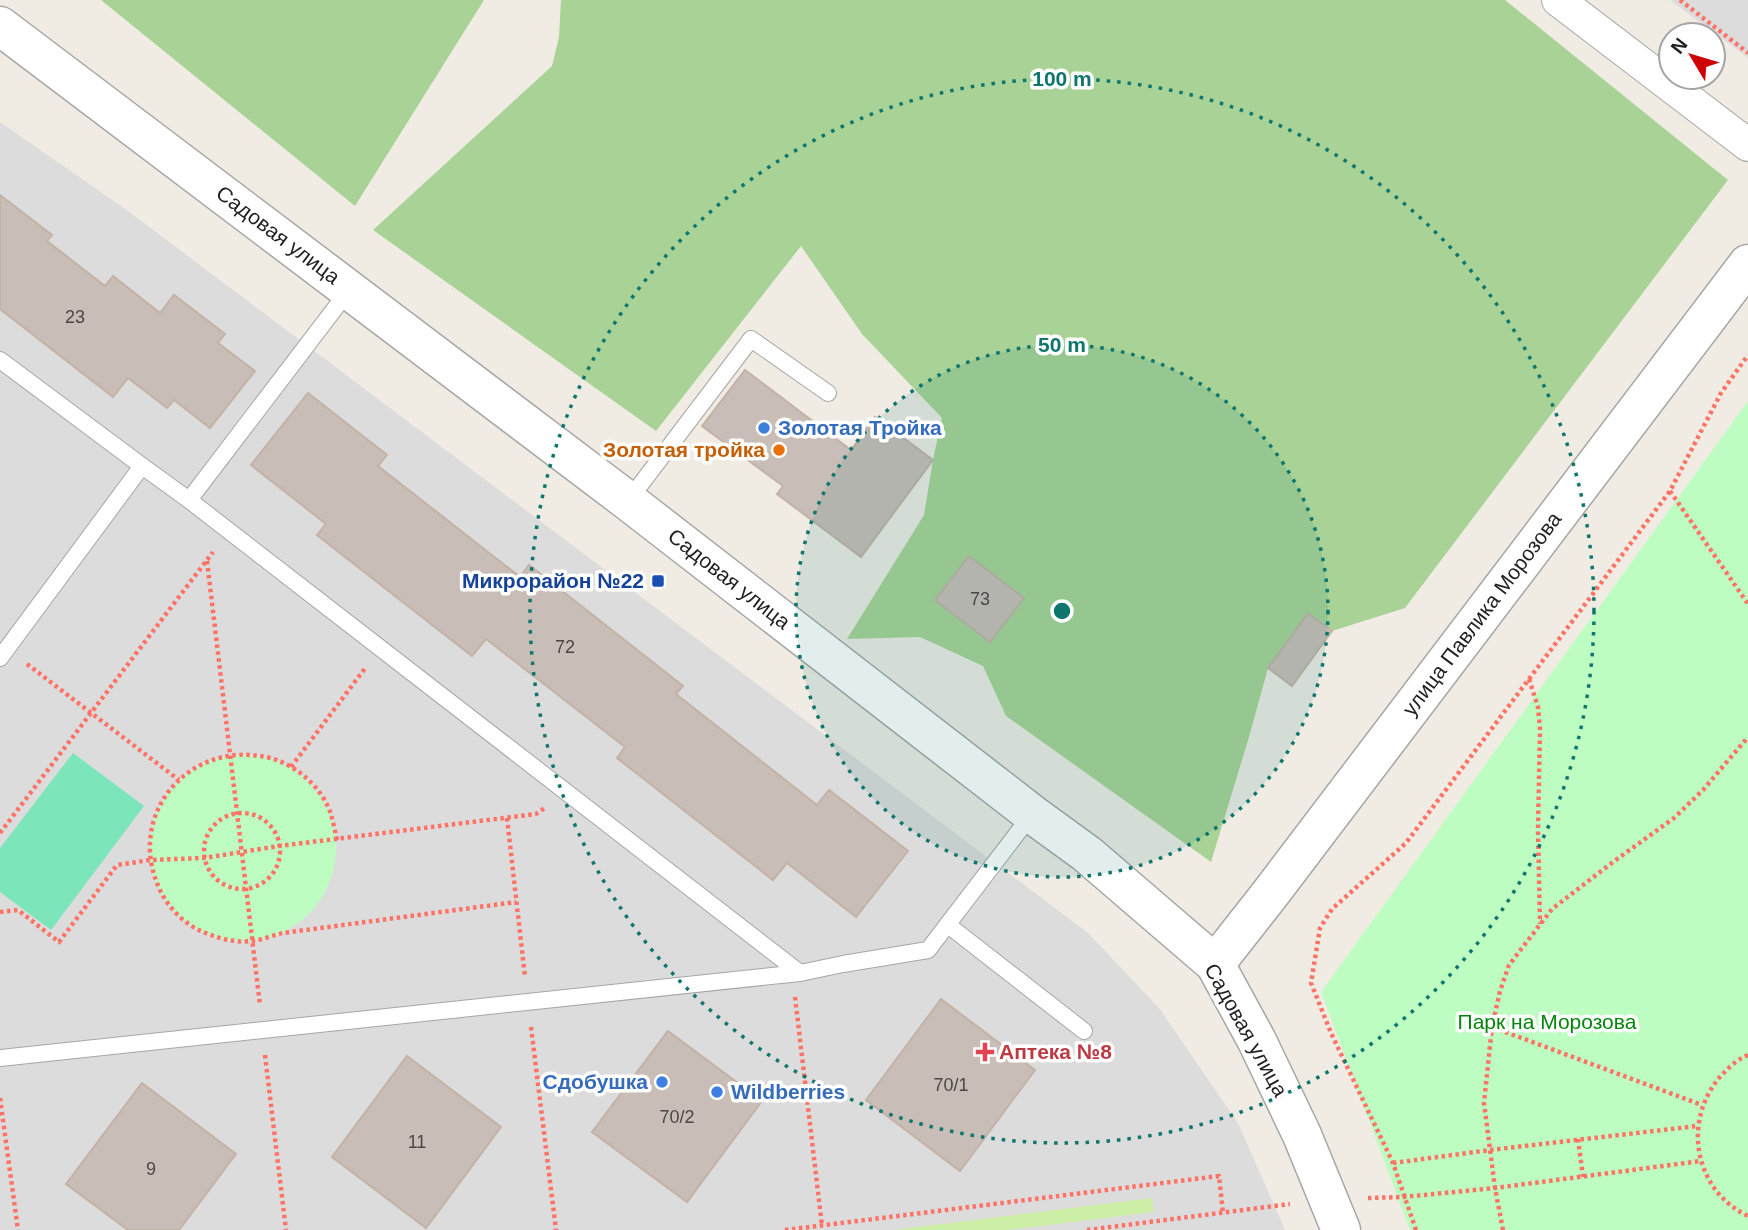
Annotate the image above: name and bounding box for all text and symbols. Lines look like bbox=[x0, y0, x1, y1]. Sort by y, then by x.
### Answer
north arrow bbox=[1657, 21, 1727, 91]
text: N bbox=[1666, 34, 1691, 58]
text: 100 m bbox=[1032, 67, 1092, 90]
street label: Садовая улица bbox=[212, 181, 345, 289]
house number: 23 bbox=[65, 307, 85, 327]
text: 50 m bbox=[1038, 333, 1086, 356]
place label: Золотая Тройка bbox=[778, 416, 942, 439]
marker: Золотая Тройка bbox=[756, 420, 772, 436]
place label: Золотая тройка bbox=[603, 438, 765, 461]
marker: Золотая тройка bbox=[771, 442, 787, 458]
street label: улица Павлика Морозова bbox=[1398, 507, 1566, 720]
street label: Садовая улица bbox=[664, 524, 795, 634]
place label: Микрорайон №22 bbox=[462, 569, 644, 592]
marker: Микрорайон №22 bbox=[650, 573, 666, 589]
house number: 73 bbox=[970, 589, 990, 609]
centre of rings bbox=[1050, 599, 1074, 623]
house number: 72 bbox=[555, 637, 575, 657]
street label: Садовая улица bbox=[1200, 959, 1293, 1101]
park label: Парк на Морозова bbox=[1458, 1010, 1637, 1033]
place label: Аптека №8 bbox=[999, 1040, 1112, 1063]
marker: Аптека №8 bbox=[977, 1044, 993, 1060]
place label: Сдобушка bbox=[543, 1070, 648, 1093]
marker: Сдобушка bbox=[654, 1074, 670, 1090]
house number: 70/1 bbox=[933, 1075, 969, 1095]
place label: Wildberries bbox=[731, 1080, 845, 1103]
marker: Wildberries bbox=[709, 1084, 725, 1100]
house number: 70/2 bbox=[659, 1107, 695, 1127]
house number: 11 bbox=[408, 1132, 426, 1152]
house number: 9 bbox=[146, 1159, 156, 1179]

